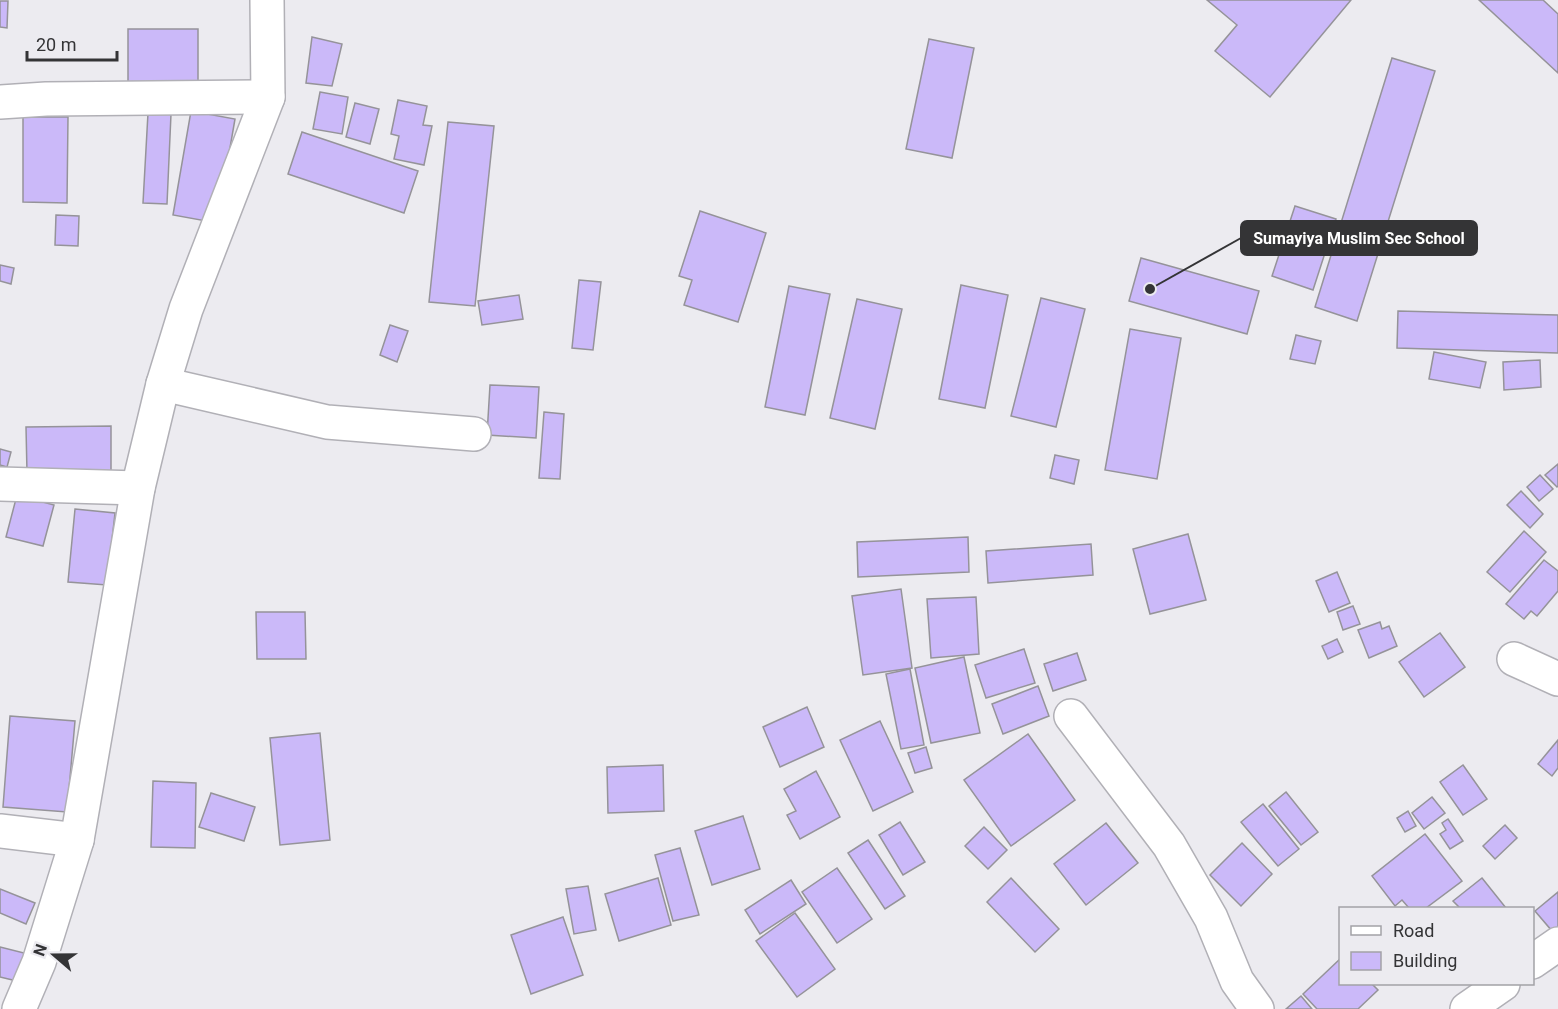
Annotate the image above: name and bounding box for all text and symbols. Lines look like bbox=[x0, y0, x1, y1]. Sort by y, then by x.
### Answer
scale bar bbox=[27, 24, 117, 62]
text: 20 m bbox=[36, 34, 76, 55]
callout: Sumayiya Muslim Sec School bbox=[1241, 221, 1477, 255]
text: Sumayiya Muslim Sec School bbox=[1253, 229, 1465, 248]
legend bbox=[1339, 907, 1534, 985]
text: Road bbox=[1393, 920, 1434, 941]
north arrow bbox=[24, 925, 84, 985]
text: N bbox=[30, 941, 51, 959]
text: Building bbox=[1393, 950, 1457, 971]

